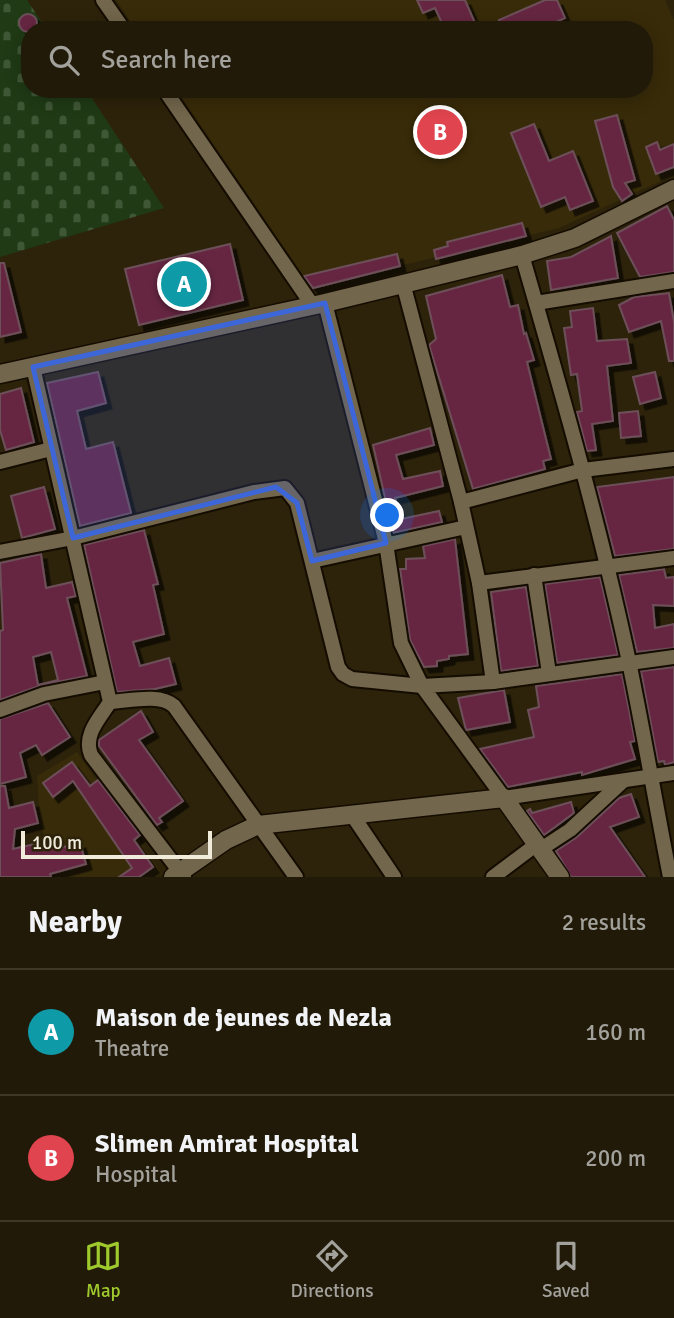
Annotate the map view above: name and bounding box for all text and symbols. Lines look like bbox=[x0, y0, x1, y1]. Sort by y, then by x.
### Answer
search box bbox=[21, 21, 653, 98]
icon: search bbox=[45, 41, 83, 79]
text: Search here bbox=[101, 44, 232, 76]
pin: B bbox=[417, 106, 463, 158]
pin: A bbox=[161, 258, 207, 310]
your location bbox=[370, 498, 404, 532]
scale bar bbox=[21, 828, 212, 860]
text: 100 m bbox=[32, 831, 82, 855]
text: Nearby bbox=[28, 904, 122, 941]
text: 2 results bbox=[562, 908, 646, 937]
text: Maison de jeunes de Nezla bbox=[95, 1002, 392, 1034]
text: A bbox=[44, 1018, 58, 1047]
text: 160 m bbox=[585, 1018, 646, 1047]
text: Theatre bbox=[95, 1034, 169, 1063]
text: Slimen Amirat Hospital bbox=[95, 1128, 359, 1160]
text: B bbox=[44, 1144, 58, 1173]
text: 200 m bbox=[585, 1144, 646, 1173]
text: Hospital bbox=[95, 1160, 177, 1189]
tab: Map bbox=[84, 1237, 122, 1303]
tab: Directions bbox=[291, 1237, 374, 1303]
tab: Saved bbox=[542, 1237, 590, 1303]

